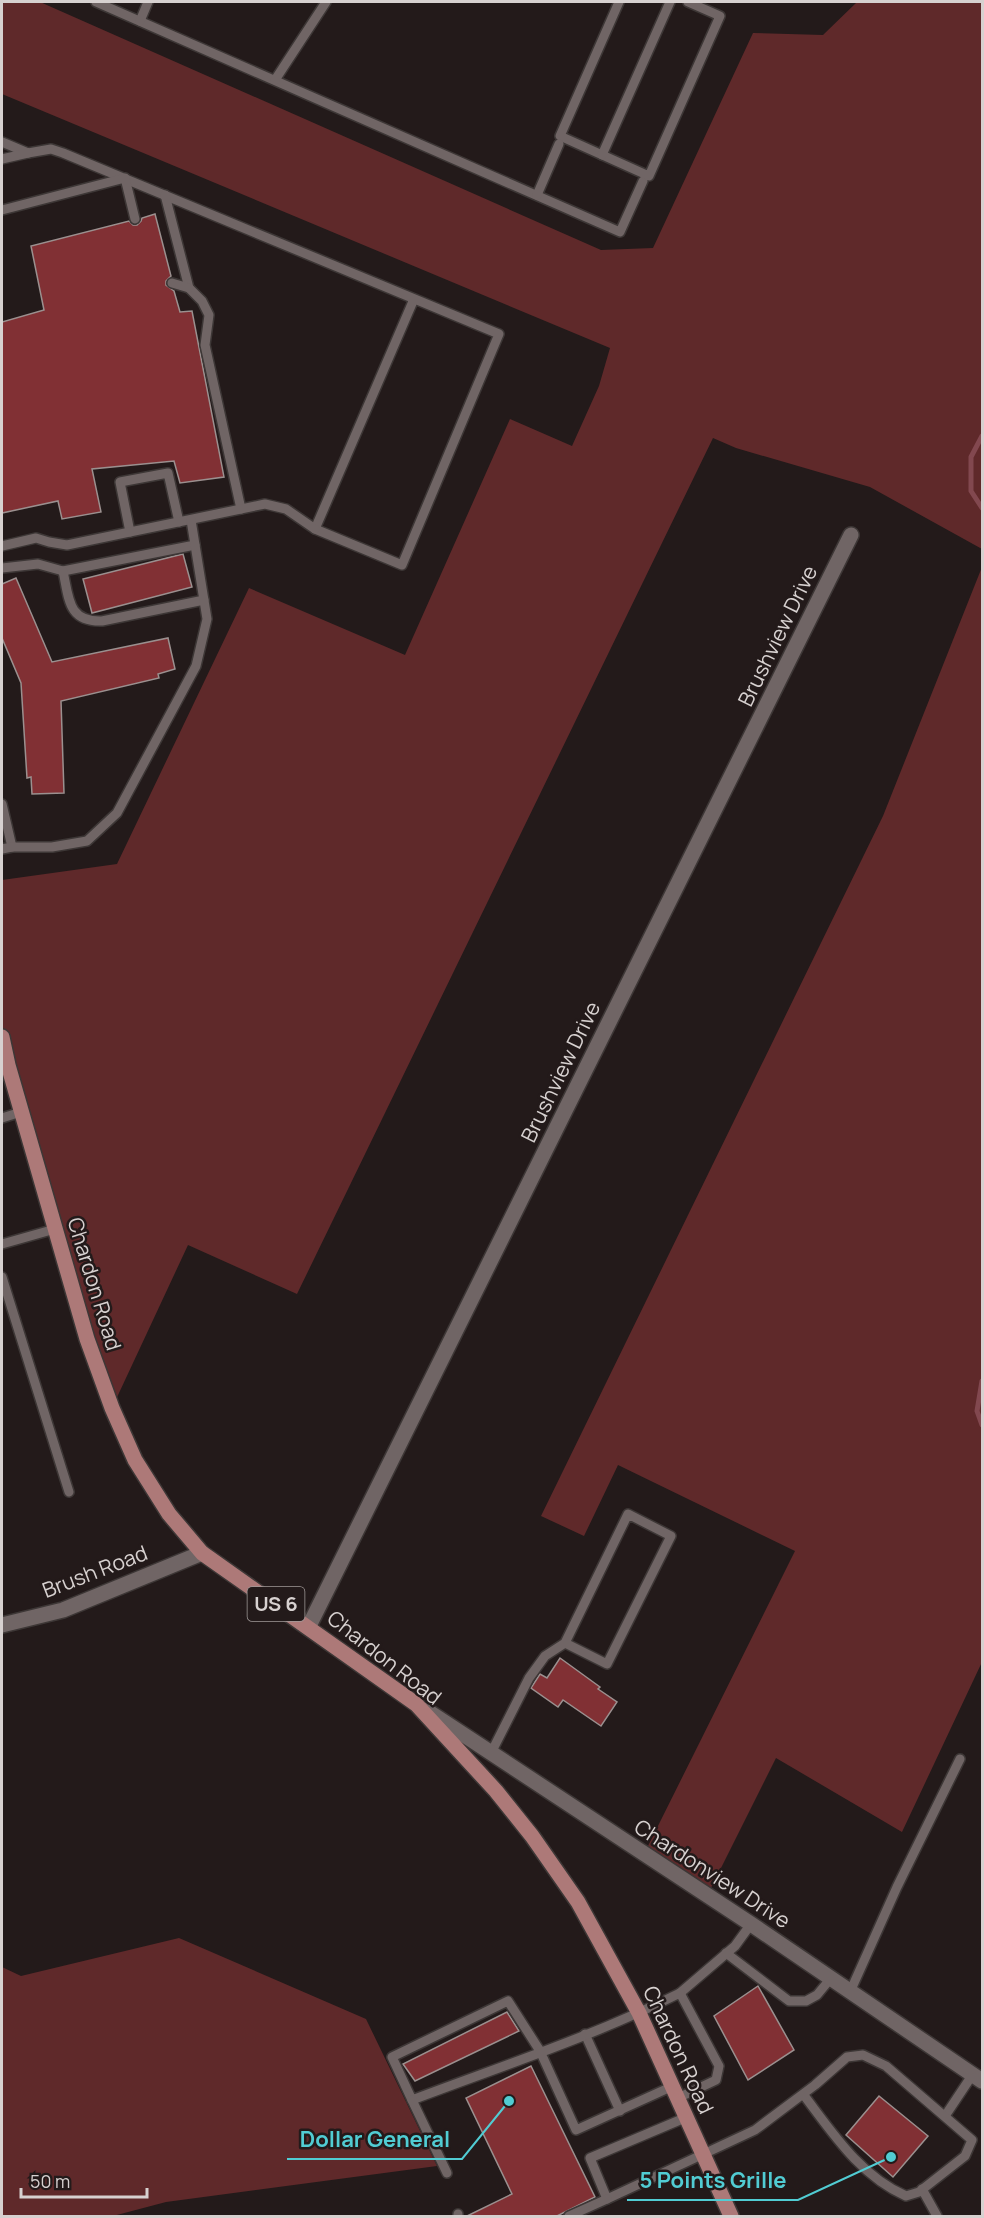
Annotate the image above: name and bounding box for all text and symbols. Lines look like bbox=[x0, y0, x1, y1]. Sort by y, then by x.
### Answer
street label: Brushview Drive bbox=[731, 561, 823, 711]
street label: Brushview Drive bbox=[514, 997, 606, 1147]
street label: Chardon Road bbox=[61, 1214, 128, 1354]
street label: Brush Road bbox=[38, 1538, 151, 1604]
road number: US 6 bbox=[248, 1587, 304, 1621]
street label: Chardon Road bbox=[322, 1604, 448, 1711]
street label: Chardonview Drive bbox=[629, 1812, 796, 1934]
street label: Chardon Road bbox=[637, 1981, 721, 2118]
callout: Dollar General bbox=[287, 2119, 462, 2159]
text: Dollar General bbox=[300, 2124, 450, 2154]
callout: 5 Points Grille bbox=[627, 2160, 798, 2200]
scale bar bbox=[21, 2161, 147, 2199]
text: 5 Points Grille bbox=[639, 2165, 787, 2195]
text: 50 m bbox=[30, 2169, 70, 2193]

